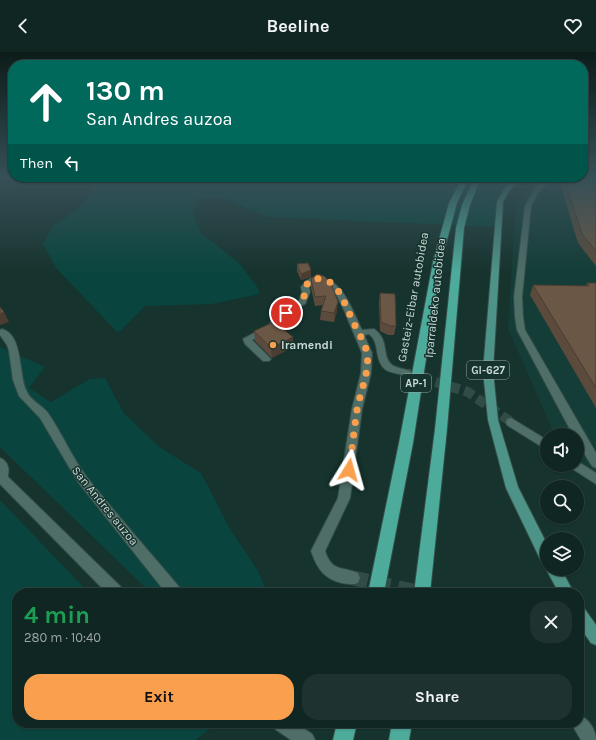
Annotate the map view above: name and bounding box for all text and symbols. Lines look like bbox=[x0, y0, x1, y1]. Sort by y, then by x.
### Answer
icon: back bbox=[12, 15, 34, 37]
text: Beeline bbox=[267, 15, 329, 37]
icon: heart bbox=[562, 15, 584, 37]
text: 130 m bbox=[86, 74, 165, 107]
icon: ahead bbox=[20, 76, 72, 128]
text: San Andres auzoa bbox=[86, 108, 232, 130]
icon: left bbox=[61, 152, 83, 174]
text: Then bbox=[20, 154, 53, 172]
street label: Gasteiz-Eibar autobidea bbox=[395, 231, 431, 363]
street label: Iparraldeko autobidea bbox=[422, 237, 448, 359]
pin bbox=[269, 296, 303, 330]
icon: arrive bbox=[275, 302, 297, 324]
place label: Iramendi bbox=[281, 338, 333, 352]
marker: Iramendi bbox=[268, 340, 278, 350]
road number: GI-627 bbox=[467, 361, 509, 379]
road number: AP-1 bbox=[401, 374, 431, 392]
map controls bbox=[540, 428, 584, 576]
button: sound bbox=[540, 428, 584, 472]
position arrow bbox=[328, 449, 370, 491]
street label: San Andres auzoa bbox=[69, 464, 141, 548]
button: search bbox=[540, 480, 584, 524]
button: layers bbox=[540, 532, 584, 576]
text: 4 min bbox=[24, 601, 90, 629]
button: close bbox=[530, 601, 572, 643]
text: 280 m · 10:40 bbox=[24, 630, 101, 645]
button: Exit bbox=[24, 674, 294, 720]
button: Share bbox=[302, 674, 572, 720]

